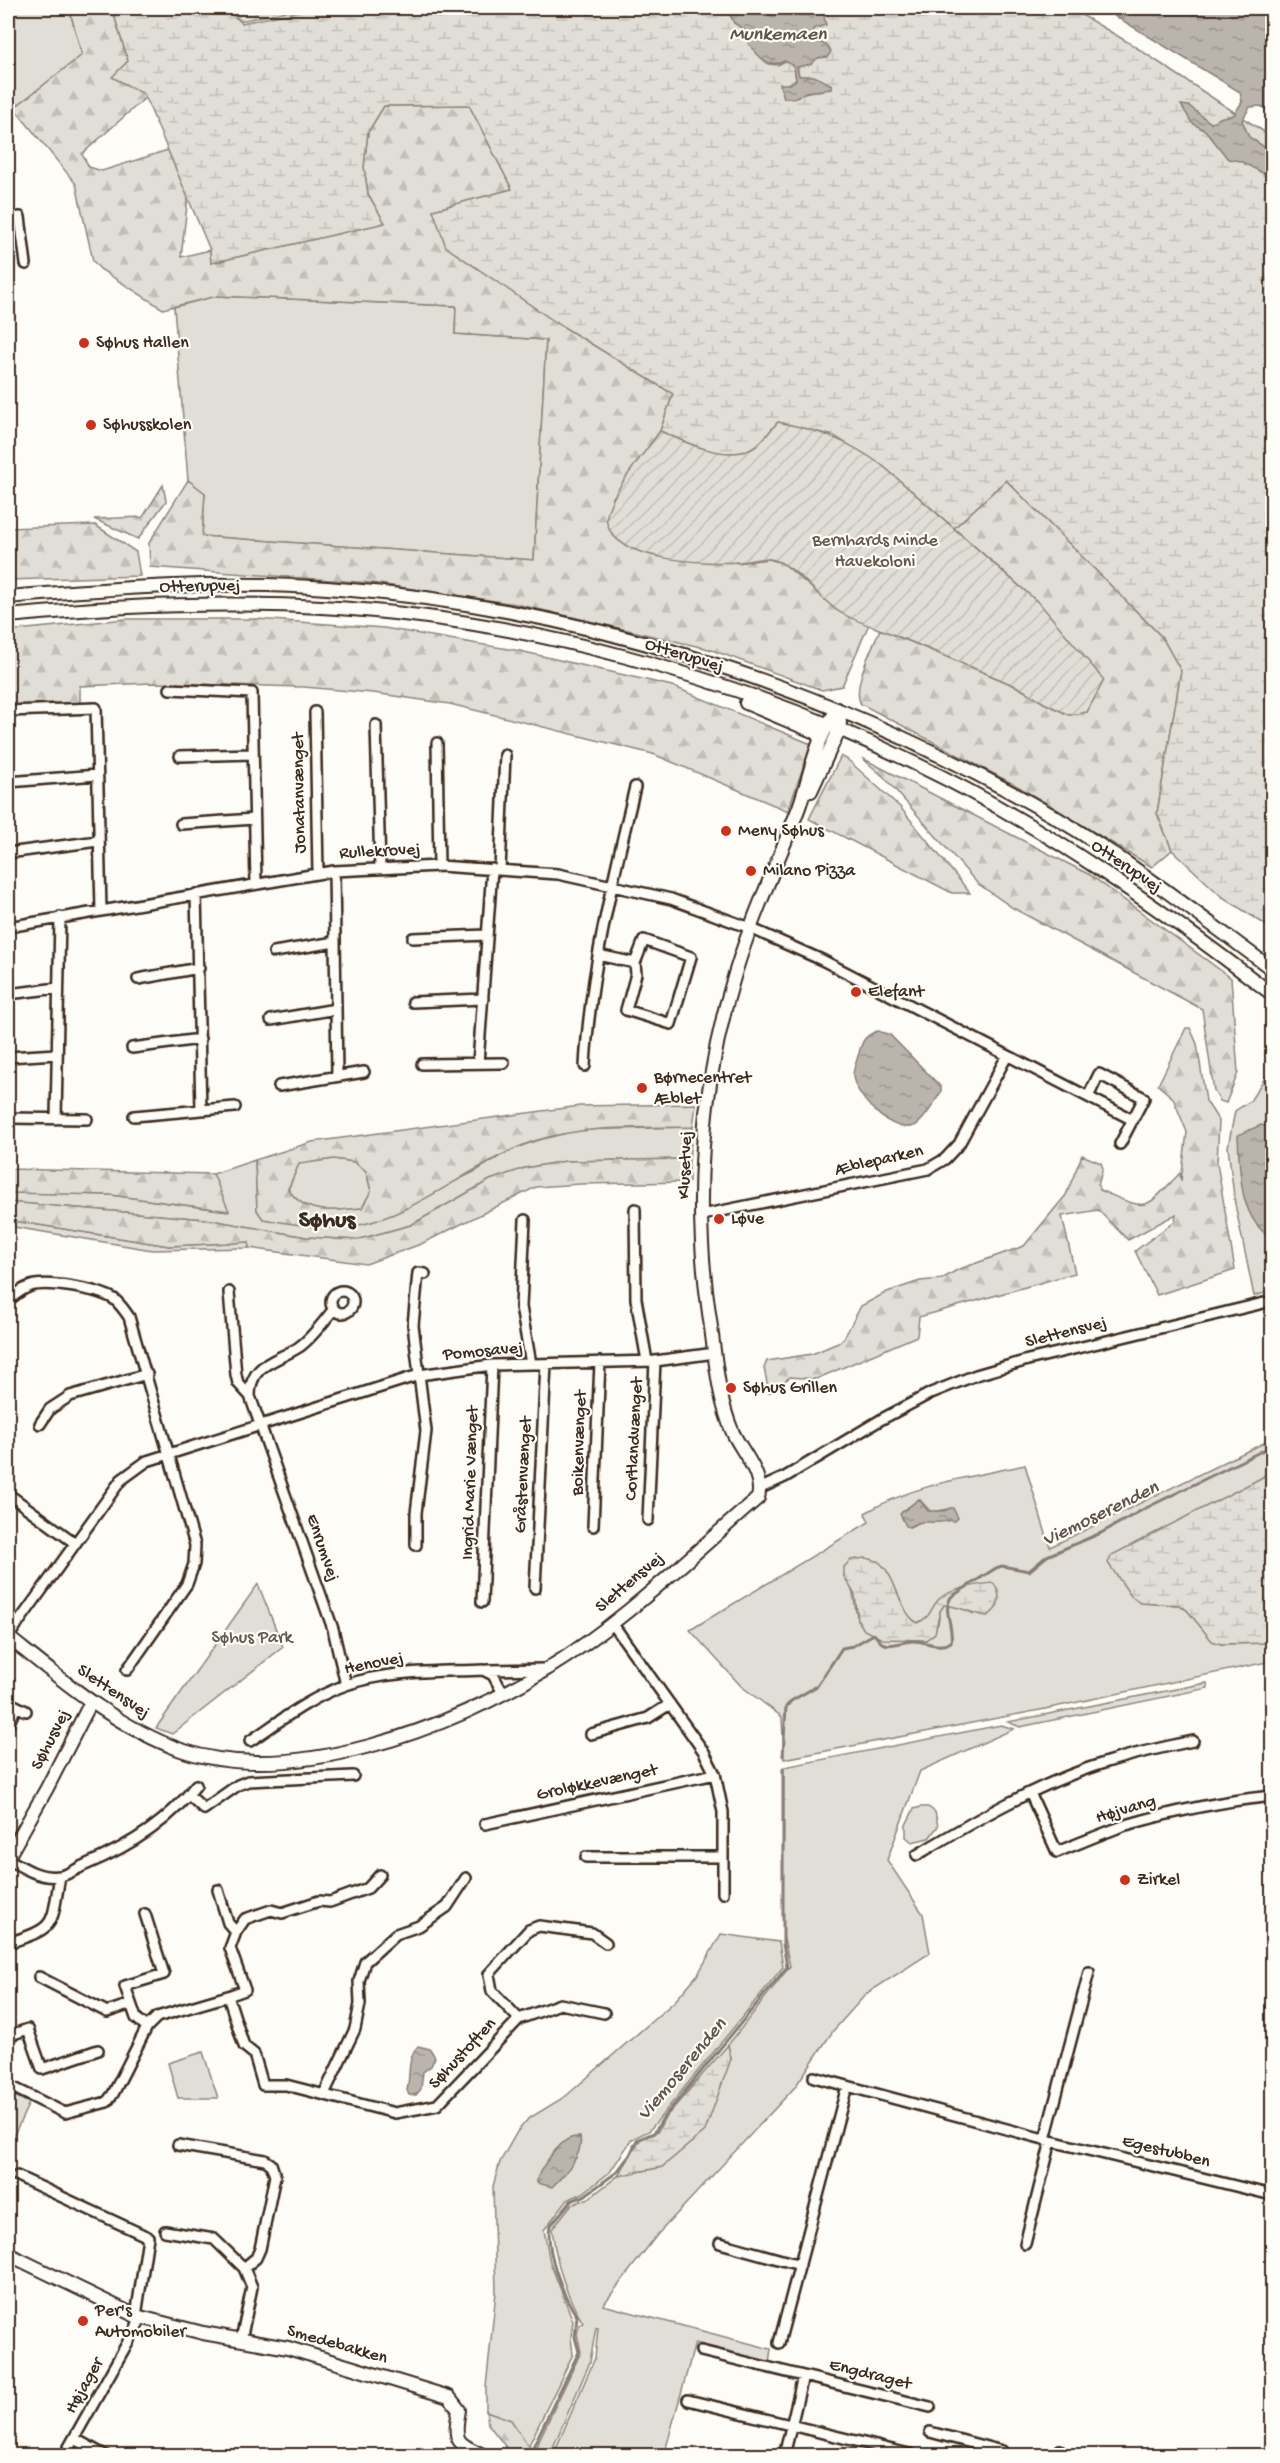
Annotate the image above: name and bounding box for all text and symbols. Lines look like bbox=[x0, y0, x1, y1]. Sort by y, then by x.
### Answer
water label: Munkemaen bbox=[729, 24, 827, 47]
place label: Søhus Hallen bbox=[96, 333, 189, 354]
marker: Søhus Hallen bbox=[77, 336, 91, 350]
place label: Søhusskolen bbox=[103, 415, 192, 436]
marker: Søhusskolen bbox=[84, 418, 98, 432]
park label: Bernhards Minde Havekoloni bbox=[811, 531, 939, 573]
street label: Otterupvej bbox=[159, 576, 241, 598]
street label: Otterupvej bbox=[642, 634, 726, 678]
street label: Jonatanvænget bbox=[288, 731, 312, 853]
place label: Meny Søhus bbox=[738, 821, 825, 842]
marker: Meny Søhus bbox=[719, 824, 733, 838]
street label: Otterupvej bbox=[1087, 836, 1165, 898]
street label: Rullekrovej bbox=[339, 839, 421, 865]
place label: Milano Pizza bbox=[763, 861, 856, 882]
marker: Milano Pizza bbox=[744, 864, 758, 878]
place label: Elefant bbox=[868, 982, 926, 1003]
marker: Elefant bbox=[849, 985, 863, 999]
place label: Børnecentret Æblet bbox=[653, 1068, 753, 1110]
marker: Børnecentret Æblet bbox=[635, 1081, 649, 1095]
street label: Klusetvej bbox=[674, 1131, 698, 1199]
street label: Æbleparken bbox=[833, 1141, 926, 1181]
district label: Søhus bbox=[299, 1207, 356, 1236]
place label: Løve bbox=[731, 1209, 765, 1230]
marker: Løve bbox=[712, 1212, 726, 1226]
street label: Slettensvej bbox=[1023, 1313, 1109, 1353]
street label: Pomosavej bbox=[441, 1338, 524, 1366]
street label: Cortlandvænget bbox=[621, 1375, 649, 1501]
place label: Søhus Grillen bbox=[743, 1378, 838, 1399]
marker: Søhus Grillen bbox=[724, 1381, 738, 1395]
street label: Boikenvænget bbox=[568, 1388, 592, 1497]
street label: Ingrid Marie Vænget bbox=[458, 1404, 484, 1560]
street label: Gråstenvænget bbox=[510, 1414, 538, 1534]
water label: Viemoserenden bbox=[1039, 1477, 1163, 1553]
street label: Enrumvej bbox=[301, 1512, 343, 1584]
street label: Slettensvej bbox=[591, 1548, 669, 1618]
park label: Søhus Park bbox=[211, 1628, 294, 1649]
street label: Henovej bbox=[343, 1648, 405, 1680]
street label: Slettensvej bbox=[73, 1660, 153, 1724]
street label: Søhusvej bbox=[27, 1706, 75, 1774]
street label: Groløkkevænget bbox=[535, 1760, 661, 1806]
street label: Højvang bbox=[1093, 1791, 1159, 1829]
place label: Zirkel bbox=[1137, 1870, 1180, 1891]
marker: Zirkel bbox=[1118, 1873, 1132, 1887]
street label: Søhustoften bbox=[425, 2014, 502, 2094]
water label: Viemoserenden bbox=[634, 2014, 733, 2126]
street label: Egestubben bbox=[1120, 2131, 1213, 2173]
place label: Per's Automobiler bbox=[94, 2301, 188, 2343]
marker: Per's Automobiler bbox=[76, 2314, 90, 2328]
street label: Smedebakken bbox=[284, 2321, 390, 2370]
street label: Højager bbox=[61, 2353, 110, 2418]
street label: Engdraget bbox=[827, 2355, 915, 2396]

